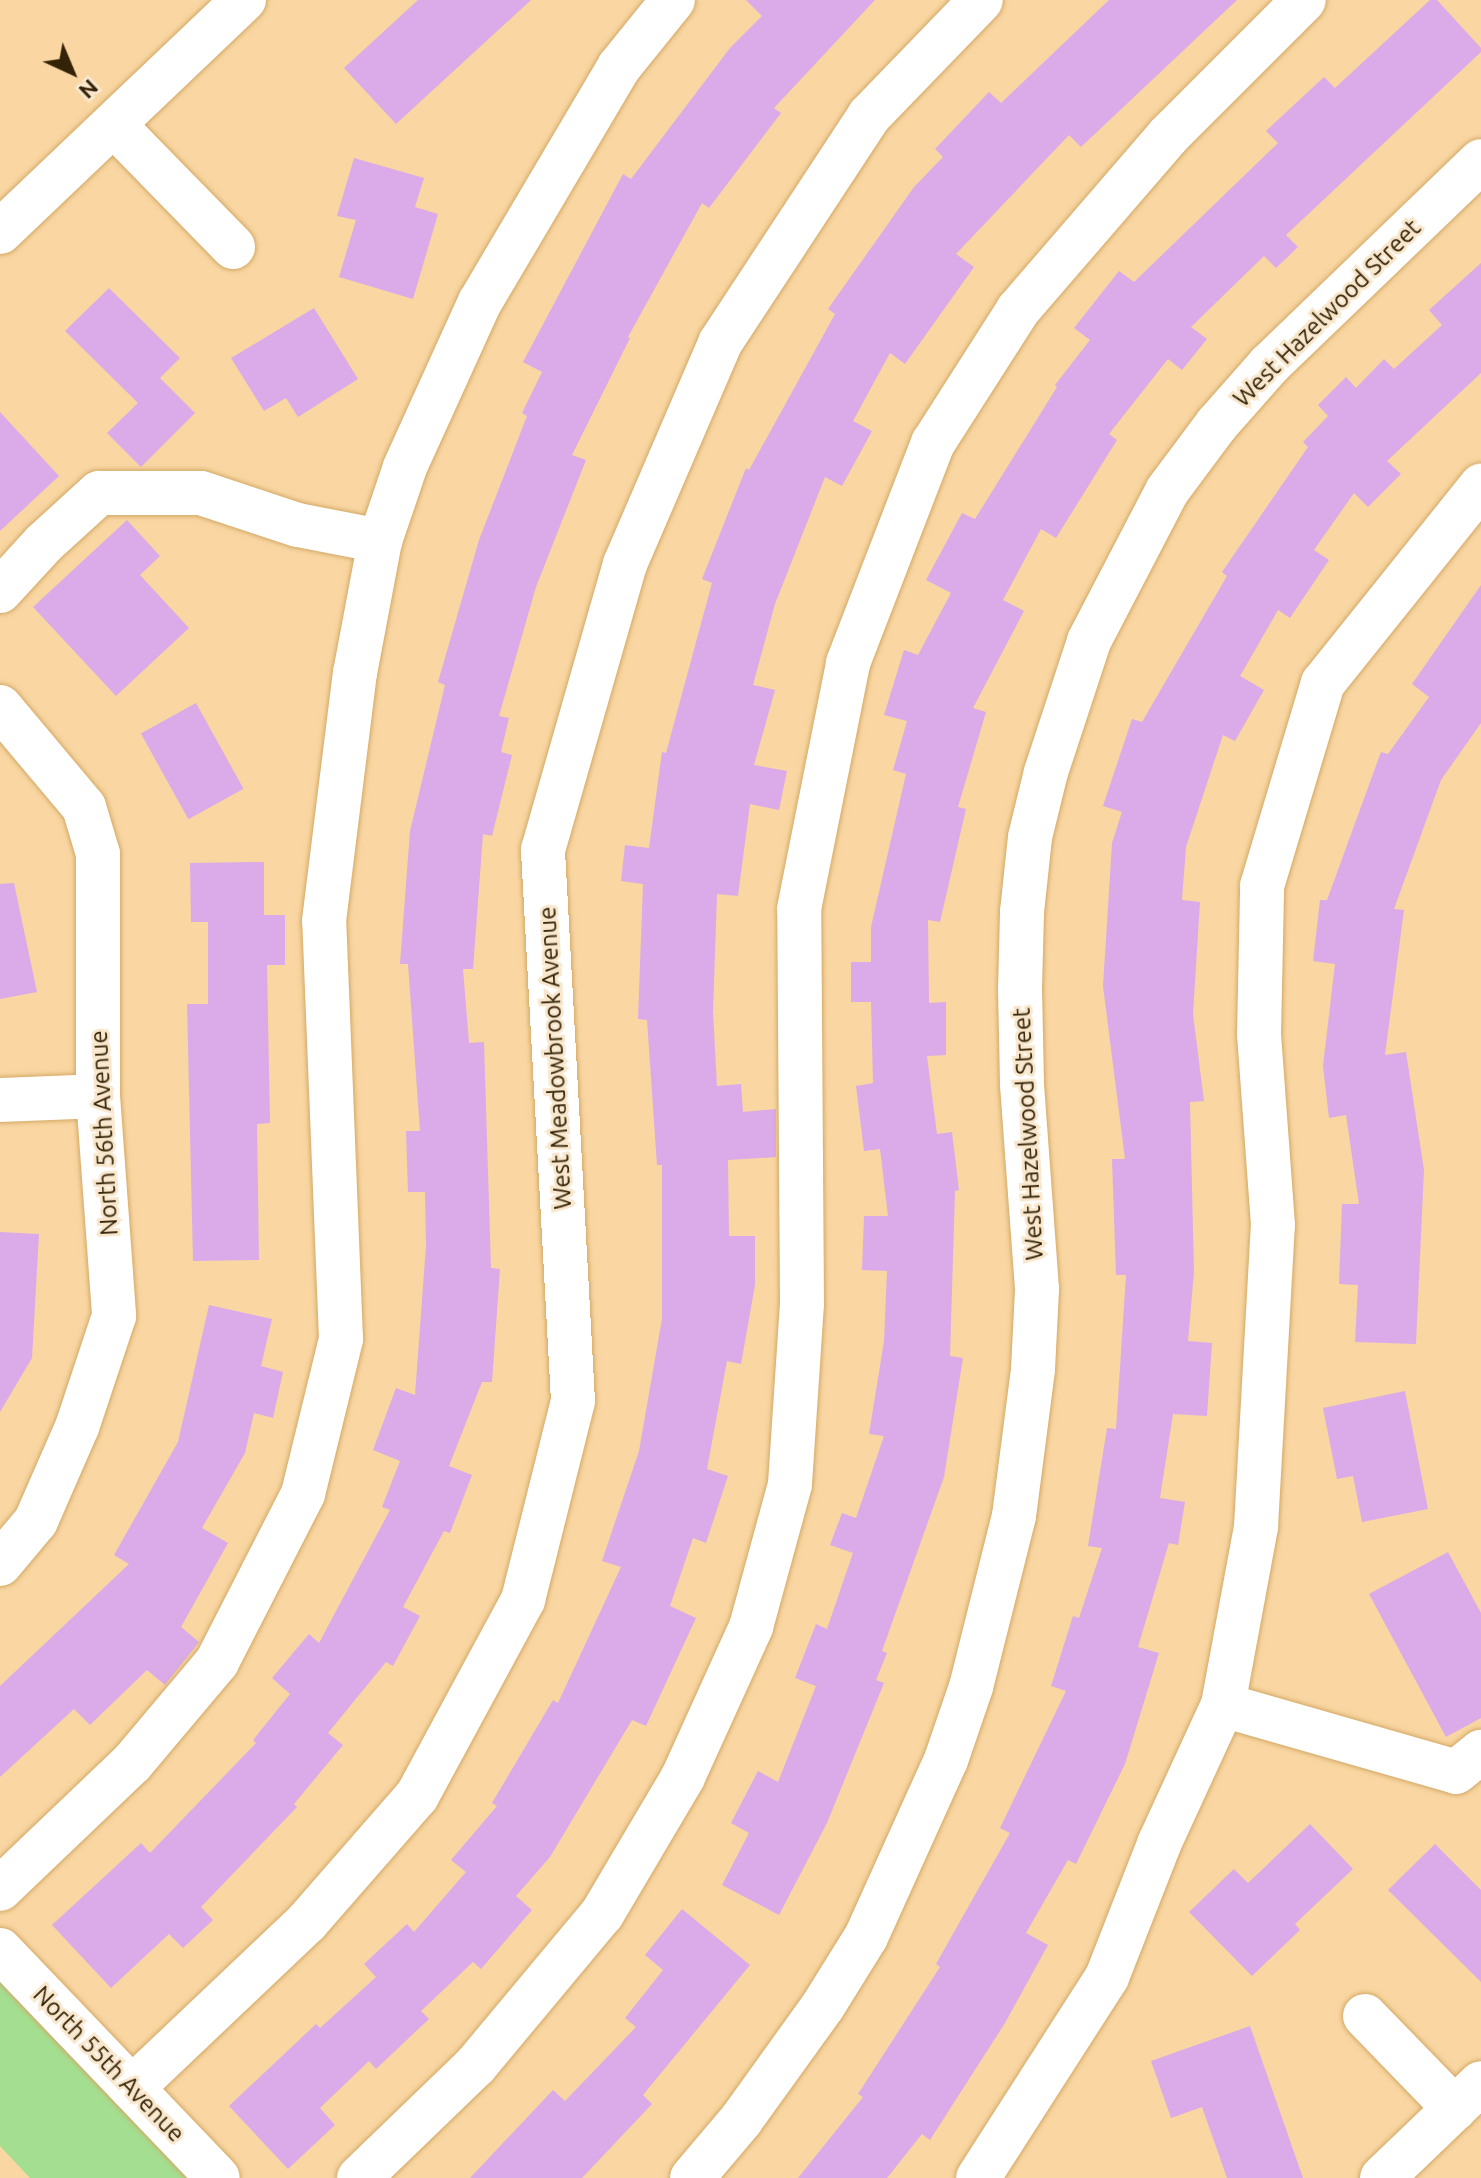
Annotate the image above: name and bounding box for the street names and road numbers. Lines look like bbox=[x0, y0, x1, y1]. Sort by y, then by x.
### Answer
street label: West Hazelwood Street bbox=[1227, 213, 1427, 413]
street label: West Meadowbrook Avenue bbox=[533, 906, 577, 1210]
street label: West Hazelwood Street bbox=[1007, 1007, 1049, 1261]
street label: North 56th Avenue bbox=[84, 1030, 124, 1236]
street label: North 55th Avenue bbox=[27, 1980, 191, 2148]

